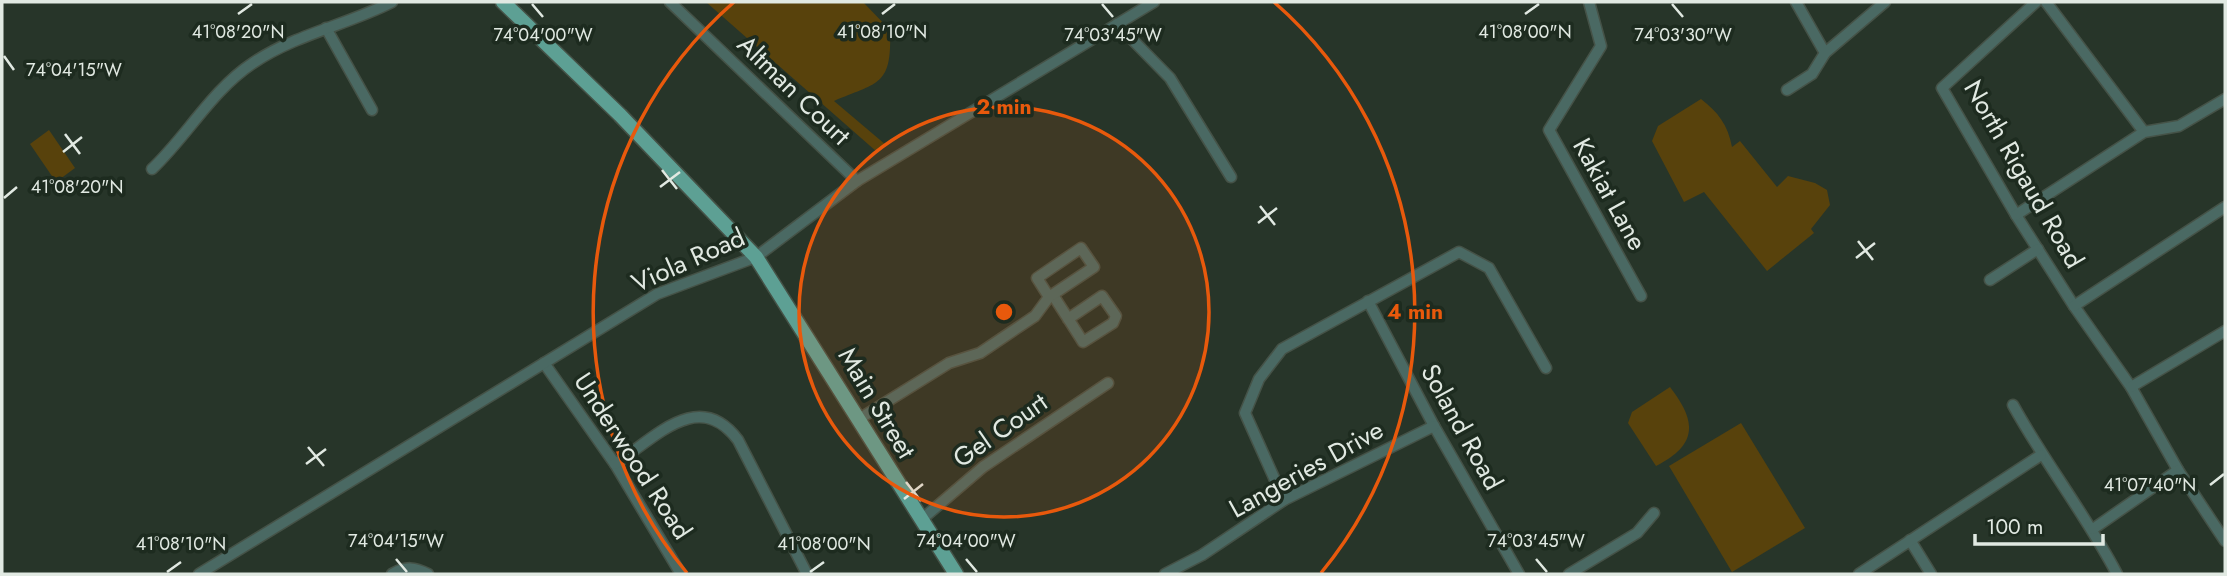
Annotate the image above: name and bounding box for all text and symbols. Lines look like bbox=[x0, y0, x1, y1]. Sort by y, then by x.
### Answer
text: 41°08'20"N bbox=[192, 19, 284, 45]
text: 41°08'10"N bbox=[837, 19, 927, 45]
text: 41°08'00"N bbox=[1478, 19, 1572, 45]
text: 74°04'00"W bbox=[493, 22, 593, 48]
text: 74°03'45"W bbox=[1064, 22, 1162, 48]
text: 74°03'30"W bbox=[1634, 22, 1732, 48]
street label: Altman Court bbox=[729, 26, 860, 154]
text: 74°04'15"W bbox=[26, 57, 122, 83]
street label: North Rigaud Road bbox=[1955, 73, 2093, 275]
text: 2 min bbox=[976, 92, 1032, 122]
street label: Kakiat Lane bbox=[1564, 131, 1656, 257]
text: 41°08'20"N bbox=[31, 174, 123, 200]
street label: Viola Road bbox=[625, 218, 751, 302]
text: 4 min bbox=[1387, 297, 1443, 327]
centre of rings bbox=[992, 300, 1016, 324]
street label: Main Street bbox=[829, 340, 926, 467]
street label: Soland Road bbox=[1412, 357, 1512, 497]
street label: Underwood Road bbox=[565, 365, 701, 547]
street label: Gel Court bbox=[945, 383, 1056, 477]
street label: Langeries Drive bbox=[1222, 411, 1390, 527]
text: 41°07'40"N bbox=[2104, 472, 2196, 498]
scale bar bbox=[1975, 503, 2103, 546]
text: 100 m bbox=[1986, 512, 2043, 542]
text: 74°04'15"W bbox=[348, 528, 444, 554]
text: 74°04'00"W bbox=[916, 528, 1016, 554]
text: 74°03'45"W bbox=[1487, 528, 1585, 554]
text: 41°08'10"N bbox=[136, 531, 226, 557]
text: 41°08'00"N bbox=[777, 531, 871, 557]

